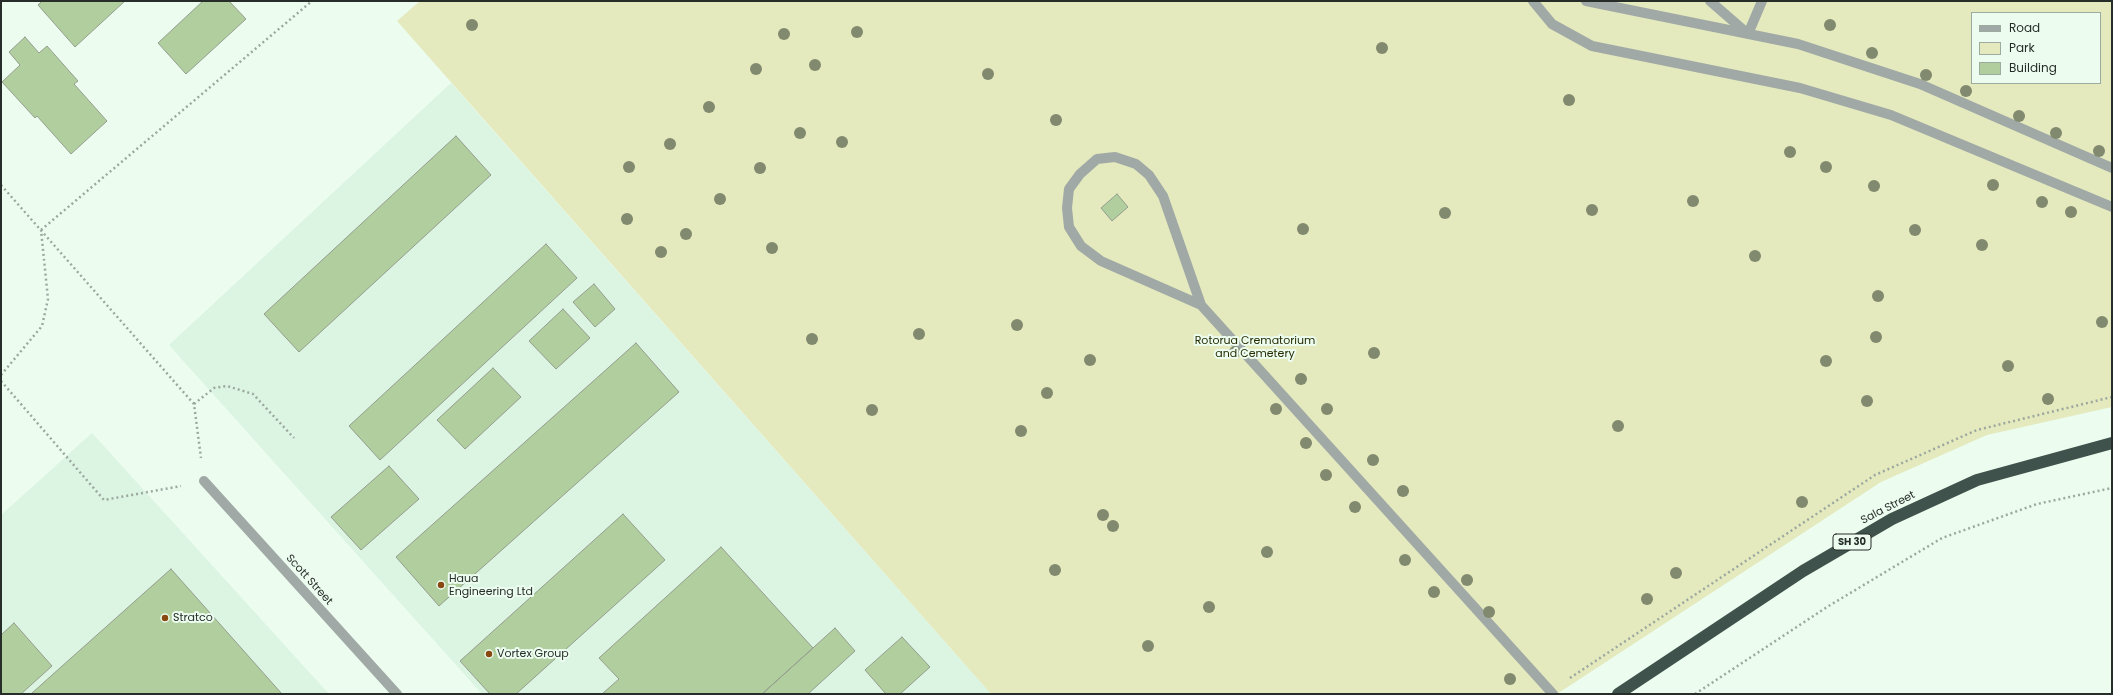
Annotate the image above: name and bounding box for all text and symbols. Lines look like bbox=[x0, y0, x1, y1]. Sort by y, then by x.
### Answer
legend bbox=[1971, 12, 2101, 84]
text: Road bbox=[2009, 19, 2040, 36]
text: Park bbox=[2009, 39, 2035, 56]
text: Building bbox=[2009, 59, 2057, 76]
park label: Rotorua Crematorium and Cemetery bbox=[1195, 334, 1315, 360]
street label: Sala Street bbox=[1859, 489, 1917, 527]
road number: SH 30 bbox=[1833, 534, 1871, 550]
street label: Scott Street bbox=[283, 552, 335, 608]
place label: Haua Engineering Ltd bbox=[449, 572, 533, 598]
marker: Haua Engineering Ltd bbox=[436, 580, 446, 590]
place label: Stratco bbox=[173, 611, 213, 625]
marker: Stratco bbox=[160, 613, 170, 623]
place label: Vortex Group bbox=[497, 647, 569, 661]
marker: Vortex Group bbox=[484, 649, 494, 659]

